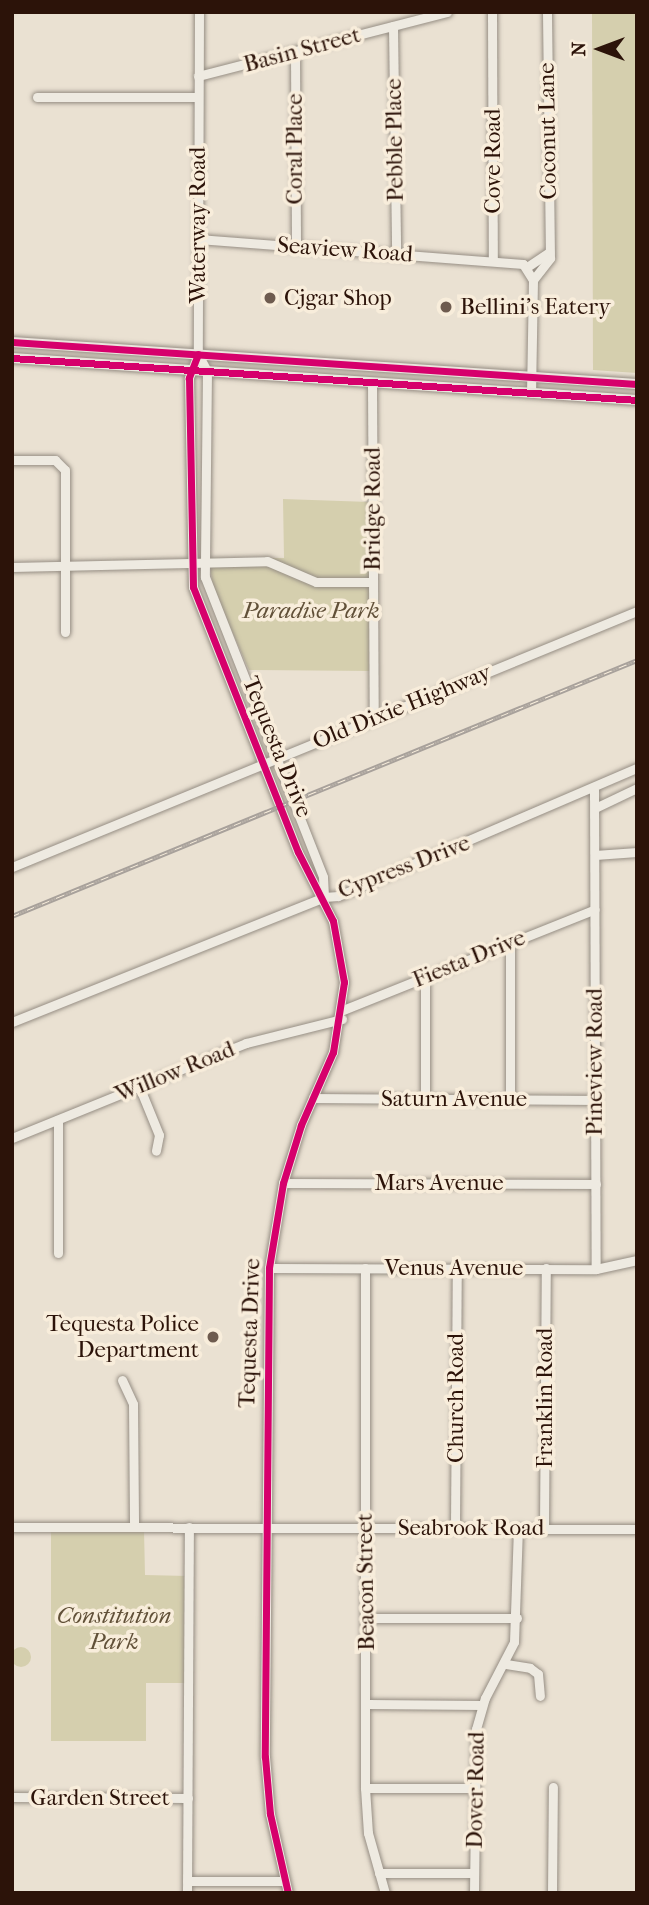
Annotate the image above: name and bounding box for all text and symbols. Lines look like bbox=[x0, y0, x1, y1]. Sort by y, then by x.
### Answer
north arrow bbox=[565, 14, 635, 84]
street label: Basin Street bbox=[241, 21, 363, 79]
text: N bbox=[568, 42, 590, 56]
street label: Coconut Lane bbox=[533, 62, 563, 200]
street label: Pebble Place bbox=[380, 78, 410, 202]
street label: Coral Place bbox=[281, 93, 309, 205]
street label: Cove Road bbox=[479, 108, 507, 214]
street label: Waterway Road bbox=[184, 147, 212, 303]
street label: Seaview Road bbox=[276, 231, 414, 269]
place label: Cjgar Shop bbox=[284, 284, 392, 312]
marker: Cjgar Shop bbox=[262, 290, 278, 306]
place label: Bellini's Eatery bbox=[460, 293, 610, 321]
marker: Bellini's Eatery bbox=[438, 299, 454, 315]
street label: Bridge Road bbox=[359, 447, 387, 571]
park label: Paradise Park bbox=[242, 597, 380, 625]
street label: Old Dixie Highway bbox=[309, 659, 495, 755]
street label: Tequesta Drive bbox=[236, 672, 318, 822]
street label: Cypress Drive bbox=[334, 829, 474, 905]
street label: Fiesta Drive bbox=[409, 924, 529, 994]
street label: Pineview Road bbox=[581, 988, 609, 1136]
street label: Willow Road bbox=[111, 1036, 239, 1108]
street label: Saturn Avenue bbox=[381, 1085, 527, 1113]
street label: Mars Avenue bbox=[374, 1169, 504, 1197]
street label: Venus Avenue bbox=[385, 1254, 523, 1282]
street label: Tequesta Drive bbox=[234, 1258, 266, 1408]
place label: Tequesta Police Department bbox=[46, 1310, 199, 1364]
street label: Franklin Road bbox=[531, 1328, 559, 1468]
marker: Tequesta Police Department bbox=[205, 1329, 221, 1345]
street label: Church Road bbox=[442, 1333, 470, 1463]
street label: Beacon Street bbox=[351, 1513, 381, 1651]
street label: Seabrook Road bbox=[398, 1514, 544, 1542]
park label: Constitution Park bbox=[57, 1602, 171, 1656]
street label: Dover Road bbox=[461, 1731, 491, 1849]
street label: Garden Street bbox=[30, 1784, 170, 1812]

